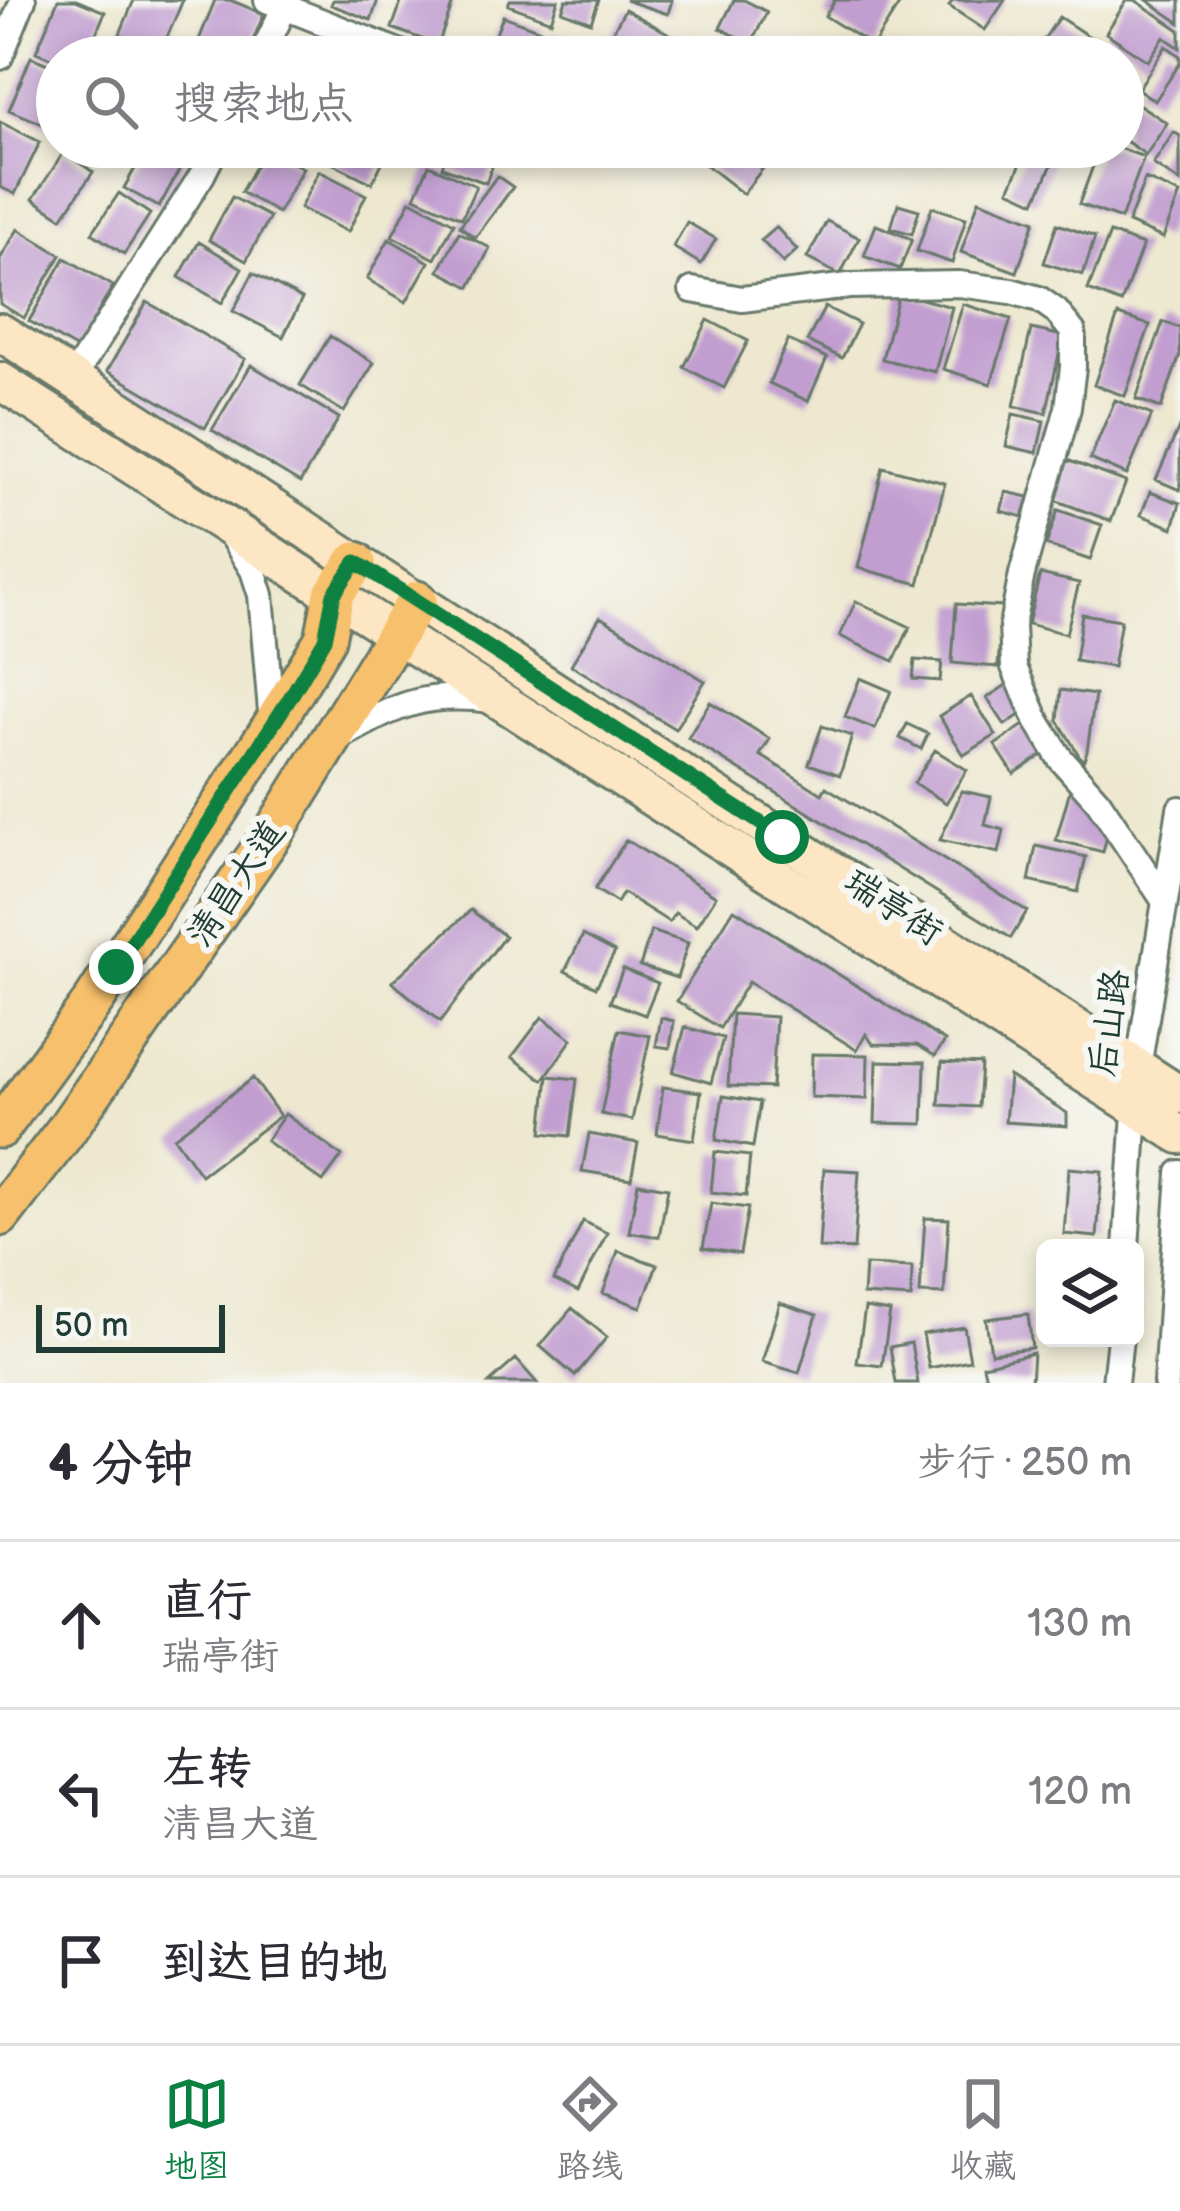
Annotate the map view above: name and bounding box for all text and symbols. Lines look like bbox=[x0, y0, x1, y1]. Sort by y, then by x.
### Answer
search box bbox=[36, 36, 1144, 168]
icon: search bbox=[78, 69, 144, 135]
text: 搜索地点 bbox=[174, 77, 354, 132]
route start bbox=[755, 810, 809, 864]
street label: 清昌大道 bbox=[179, 812, 295, 956]
street label: 瑞亭街 bbox=[836, 861, 950, 955]
route end bbox=[89, 940, 143, 994]
street label: 后山路 bbox=[1081, 967, 1139, 1079]
map controls bbox=[1036, 1239, 1144, 1347]
button: layers bbox=[1036, 1239, 1144, 1347]
scale bar bbox=[36, 1299, 225, 1352]
text: 50 m bbox=[54, 1306, 129, 1346]
text: 4 分钟 bbox=[48, 1434, 194, 1495]
text: 步行 · 250 m bbox=[917, 1440, 1132, 1487]
text: 直行 bbox=[162, 1574, 252, 1629]
icon: ahead bbox=[48, 1592, 114, 1658]
text: 130 m bbox=[1027, 1601, 1132, 1648]
text: 瑞亭街 bbox=[162, 1634, 279, 1681]
text: 左转 bbox=[162, 1742, 252, 1797]
icon: left bbox=[48, 1760, 114, 1826]
text: 120 m bbox=[1028, 1769, 1132, 1816]
text: 清昌大道 bbox=[162, 1802, 318, 1849]
icon: arrive bbox=[48, 1928, 114, 1994]
text: 到达目的地 bbox=[162, 1936, 387, 1991]
tab: 地图 bbox=[164, 2071, 230, 2187]
tab: 路线 bbox=[557, 2071, 623, 2187]
tab: 收藏 bbox=[950, 2071, 1016, 2187]

